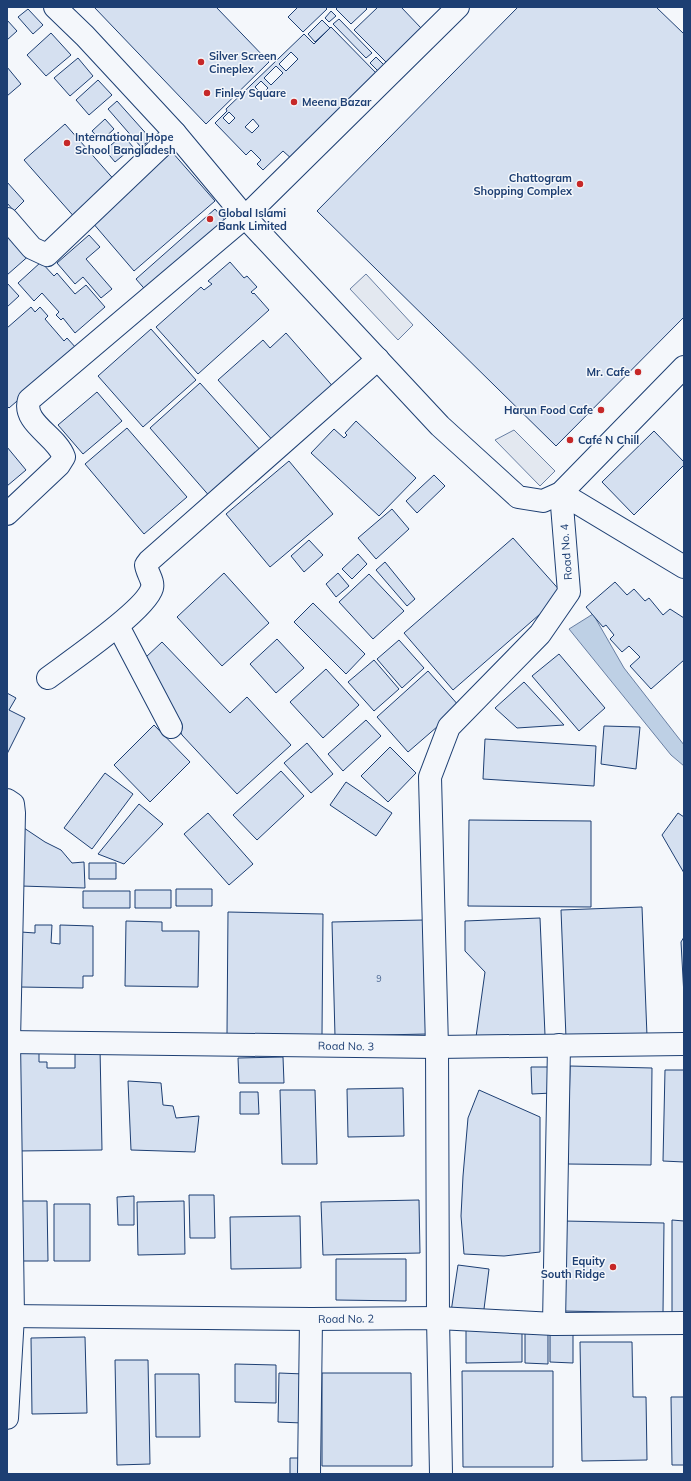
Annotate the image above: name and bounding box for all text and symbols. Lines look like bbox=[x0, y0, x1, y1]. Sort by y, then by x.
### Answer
place label: Silver Screen Cineplex bbox=[209, 49, 277, 76]
marker: Silver Screen Cineplex bbox=[196, 57, 206, 67]
place label: Finley Square bbox=[215, 86, 286, 100]
marker: Finley Square bbox=[202, 88, 212, 98]
place label: Meena Bazar bbox=[302, 95, 372, 109]
marker: Meena Bazar bbox=[289, 97, 299, 107]
place label: International Hope School Bangladesh bbox=[75, 130, 176, 157]
marker: International Hope School Bangladesh bbox=[62, 138, 72, 148]
place label: Chattogram Shopping Complex bbox=[473, 171, 573, 198]
marker: Chattogram Shopping Complex bbox=[575, 179, 585, 189]
place label: Global Islami Bank Limited bbox=[218, 206, 287, 233]
marker: Global Islami Bank Limited bbox=[205, 214, 215, 224]
place label: Mr. Cafe bbox=[587, 365, 630, 379]
marker: Mr. Cafe bbox=[633, 367, 643, 377]
place label: Harun Food Cafe bbox=[504, 403, 593, 417]
marker: Harun Food Cafe bbox=[596, 405, 606, 415]
place label: Cafe N Chill bbox=[578, 433, 639, 447]
marker: Cafe N Chill bbox=[565, 435, 575, 445]
street label: Road No. 4 bbox=[557, 523, 575, 580]
house number: 9 bbox=[376, 973, 382, 984]
street label: Road No. 3 bbox=[318, 1039, 374, 1053]
place label: Equity South Ridge bbox=[541, 1254, 605, 1281]
marker: Equity South Ridge bbox=[608, 1262, 618, 1272]
street label: Road No. 2 bbox=[318, 1312, 374, 1326]

